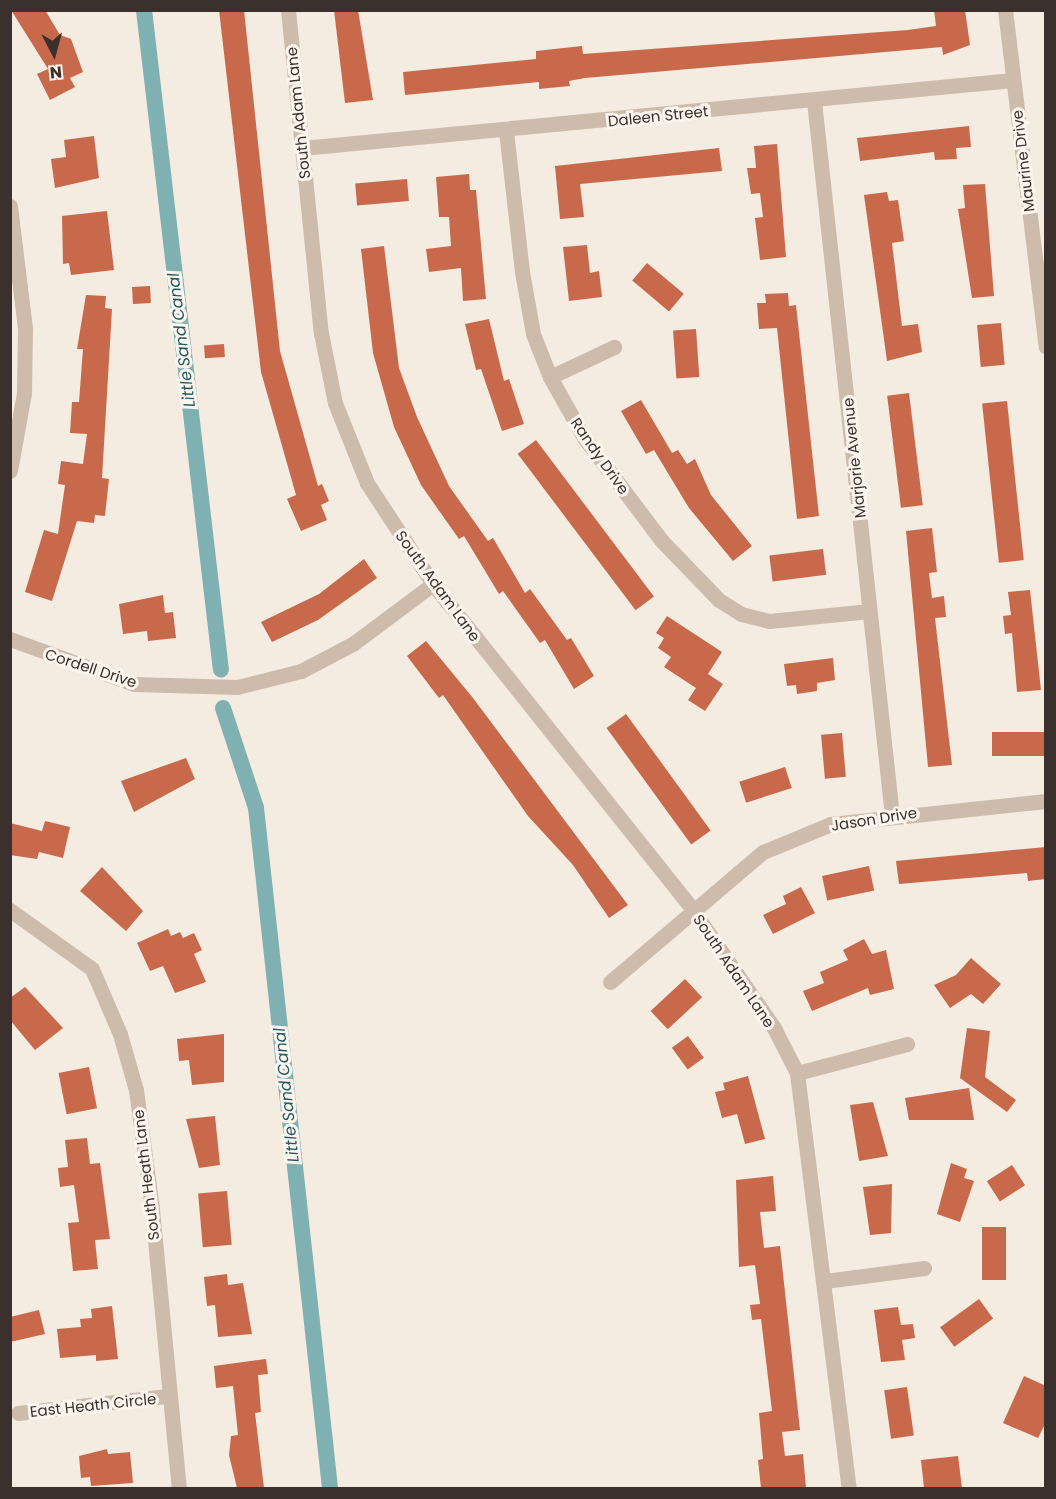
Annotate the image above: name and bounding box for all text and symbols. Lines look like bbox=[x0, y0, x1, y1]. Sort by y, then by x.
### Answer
north arrow bbox=[24, 24, 84, 84]
street label: South Adam Lane bbox=[282, 46, 314, 180]
text: N bbox=[49, 60, 63, 84]
street label: Daleen Street bbox=[607, 102, 709, 130]
street label: Maurine Drive bbox=[1008, 109, 1038, 213]
water label: Little Sand Canal bbox=[164, 272, 200, 408]
street label: Marjorie Avenue bbox=[839, 397, 869, 519]
street label: Randy Drive bbox=[567, 414, 633, 498]
street label: South Adam Lane bbox=[392, 527, 484, 645]
street label: Cordell Drive bbox=[43, 645, 139, 691]
street label: Jason Drive bbox=[830, 803, 918, 835]
street label: South Adam Lane bbox=[690, 911, 778, 1031]
water label: Little Sand Canal bbox=[270, 1027, 304, 1163]
street label: South Heath Lane bbox=[129, 1109, 163, 1241]
street label: East Heath Circle bbox=[29, 1389, 157, 1421]

